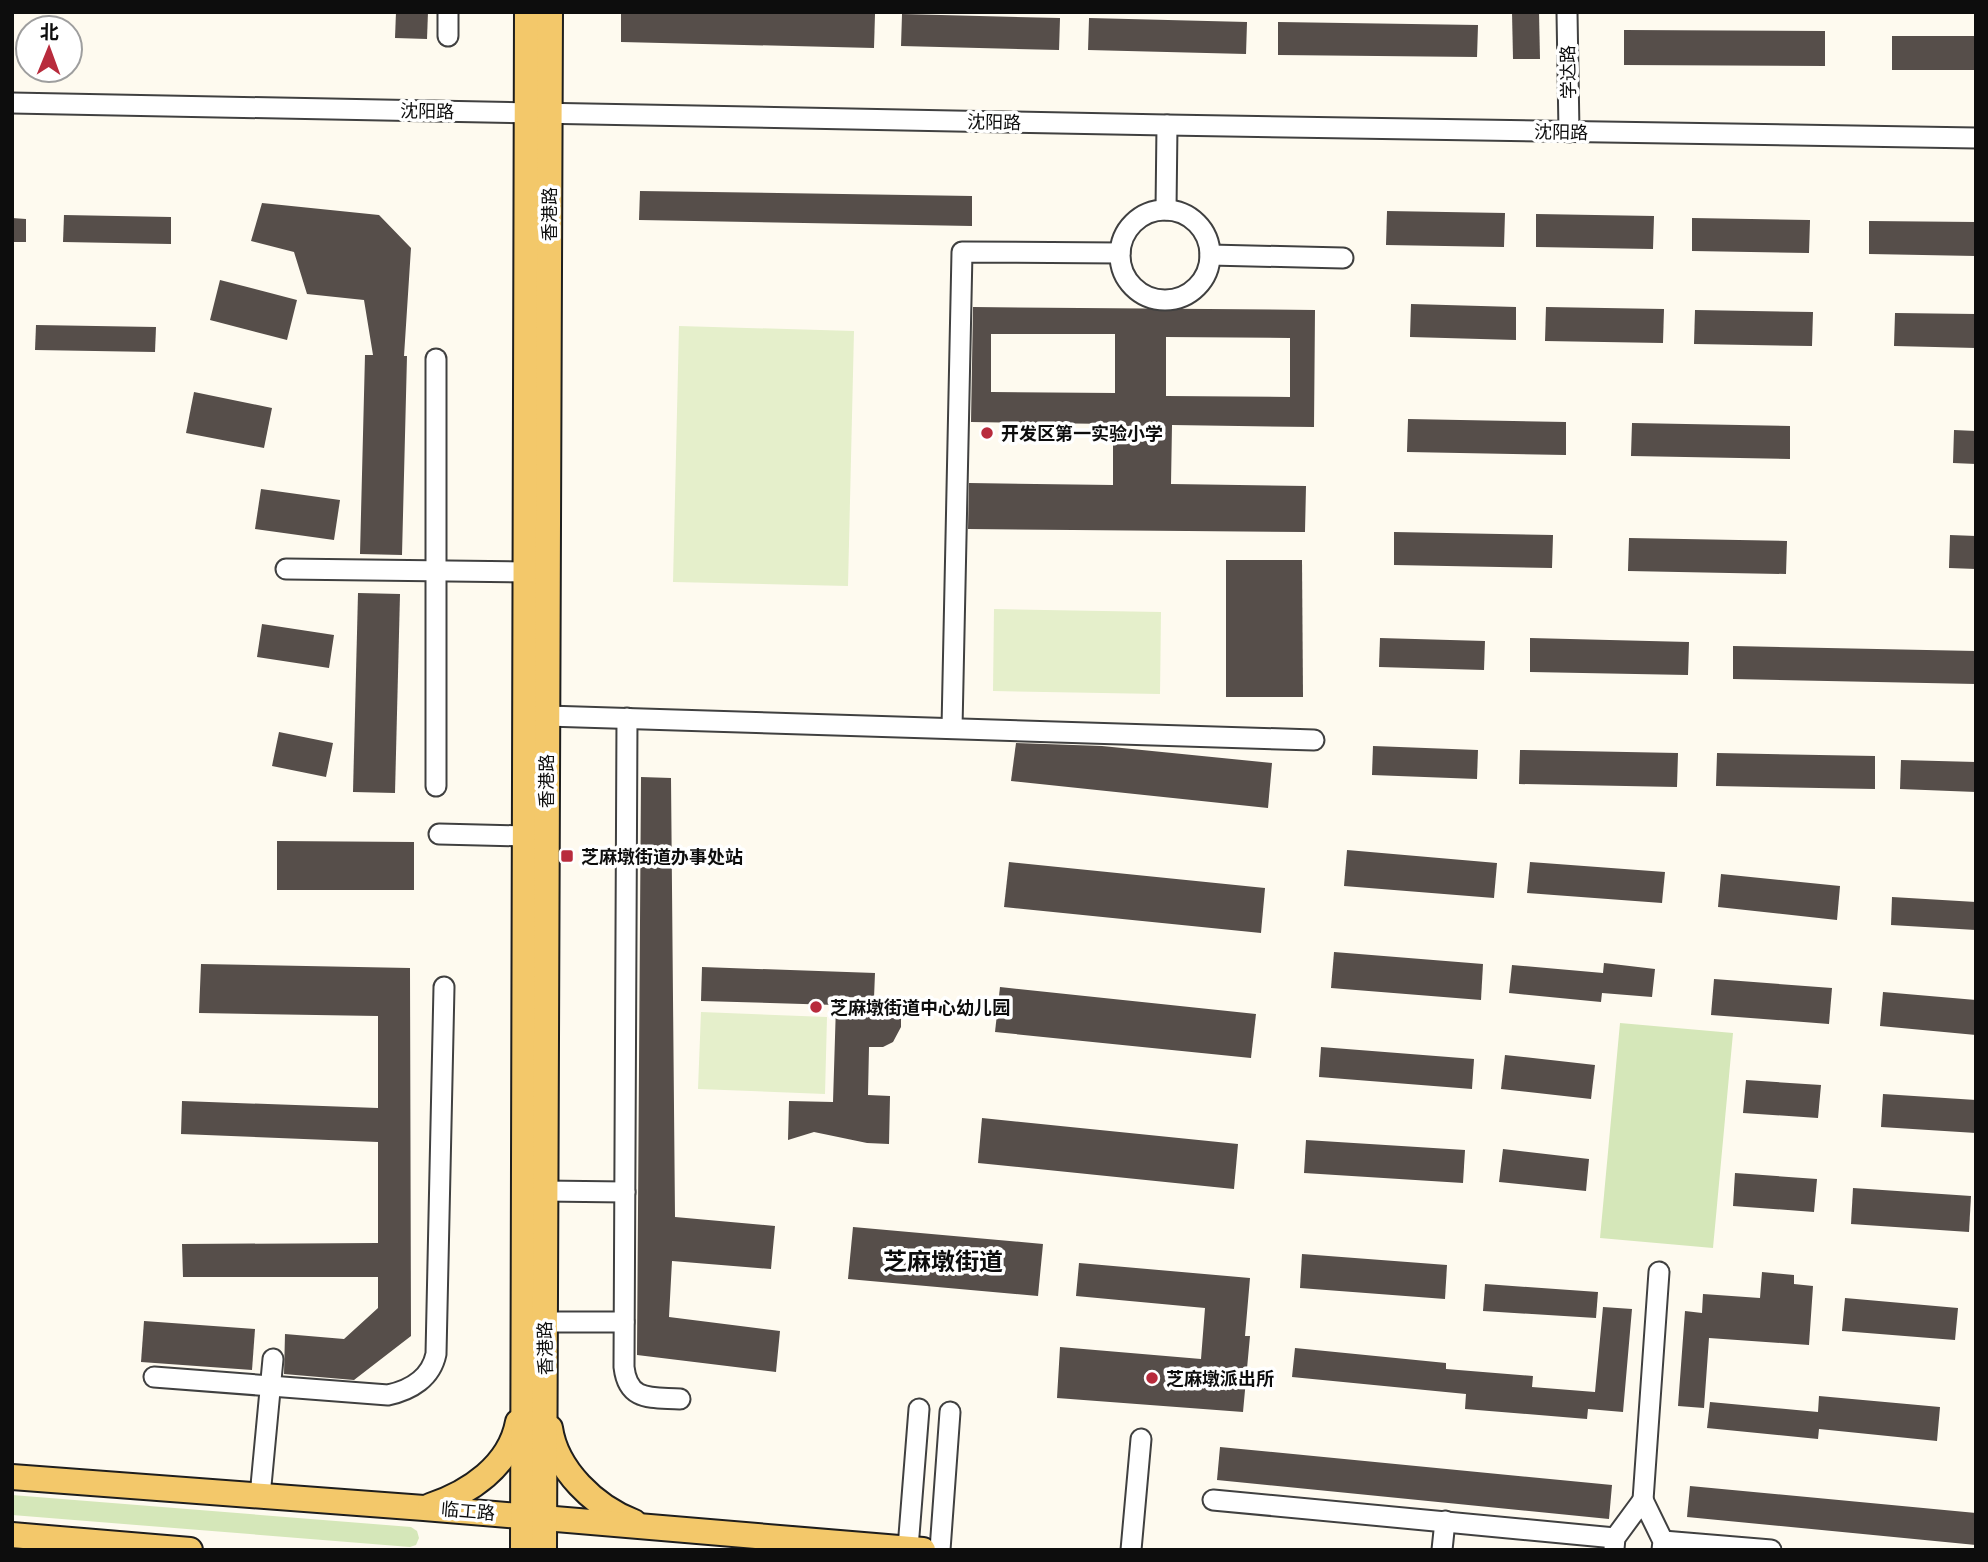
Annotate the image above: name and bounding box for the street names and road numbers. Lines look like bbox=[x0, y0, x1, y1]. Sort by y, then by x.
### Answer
street label: 学达路 bbox=[1556, 45, 1580, 99]
street label: 沈阳路 bbox=[400, 99, 454, 123]
street label: 沈阳路 bbox=[967, 110, 1021, 134]
street label: 沈阳路 bbox=[1534, 120, 1588, 144]
street label: 香港路 bbox=[538, 187, 561, 241]
street label: 香港路 bbox=[535, 754, 558, 808]
street label: 香港路 bbox=[533, 1321, 557, 1375]
street label: 临工路 bbox=[440, 1497, 496, 1525]

